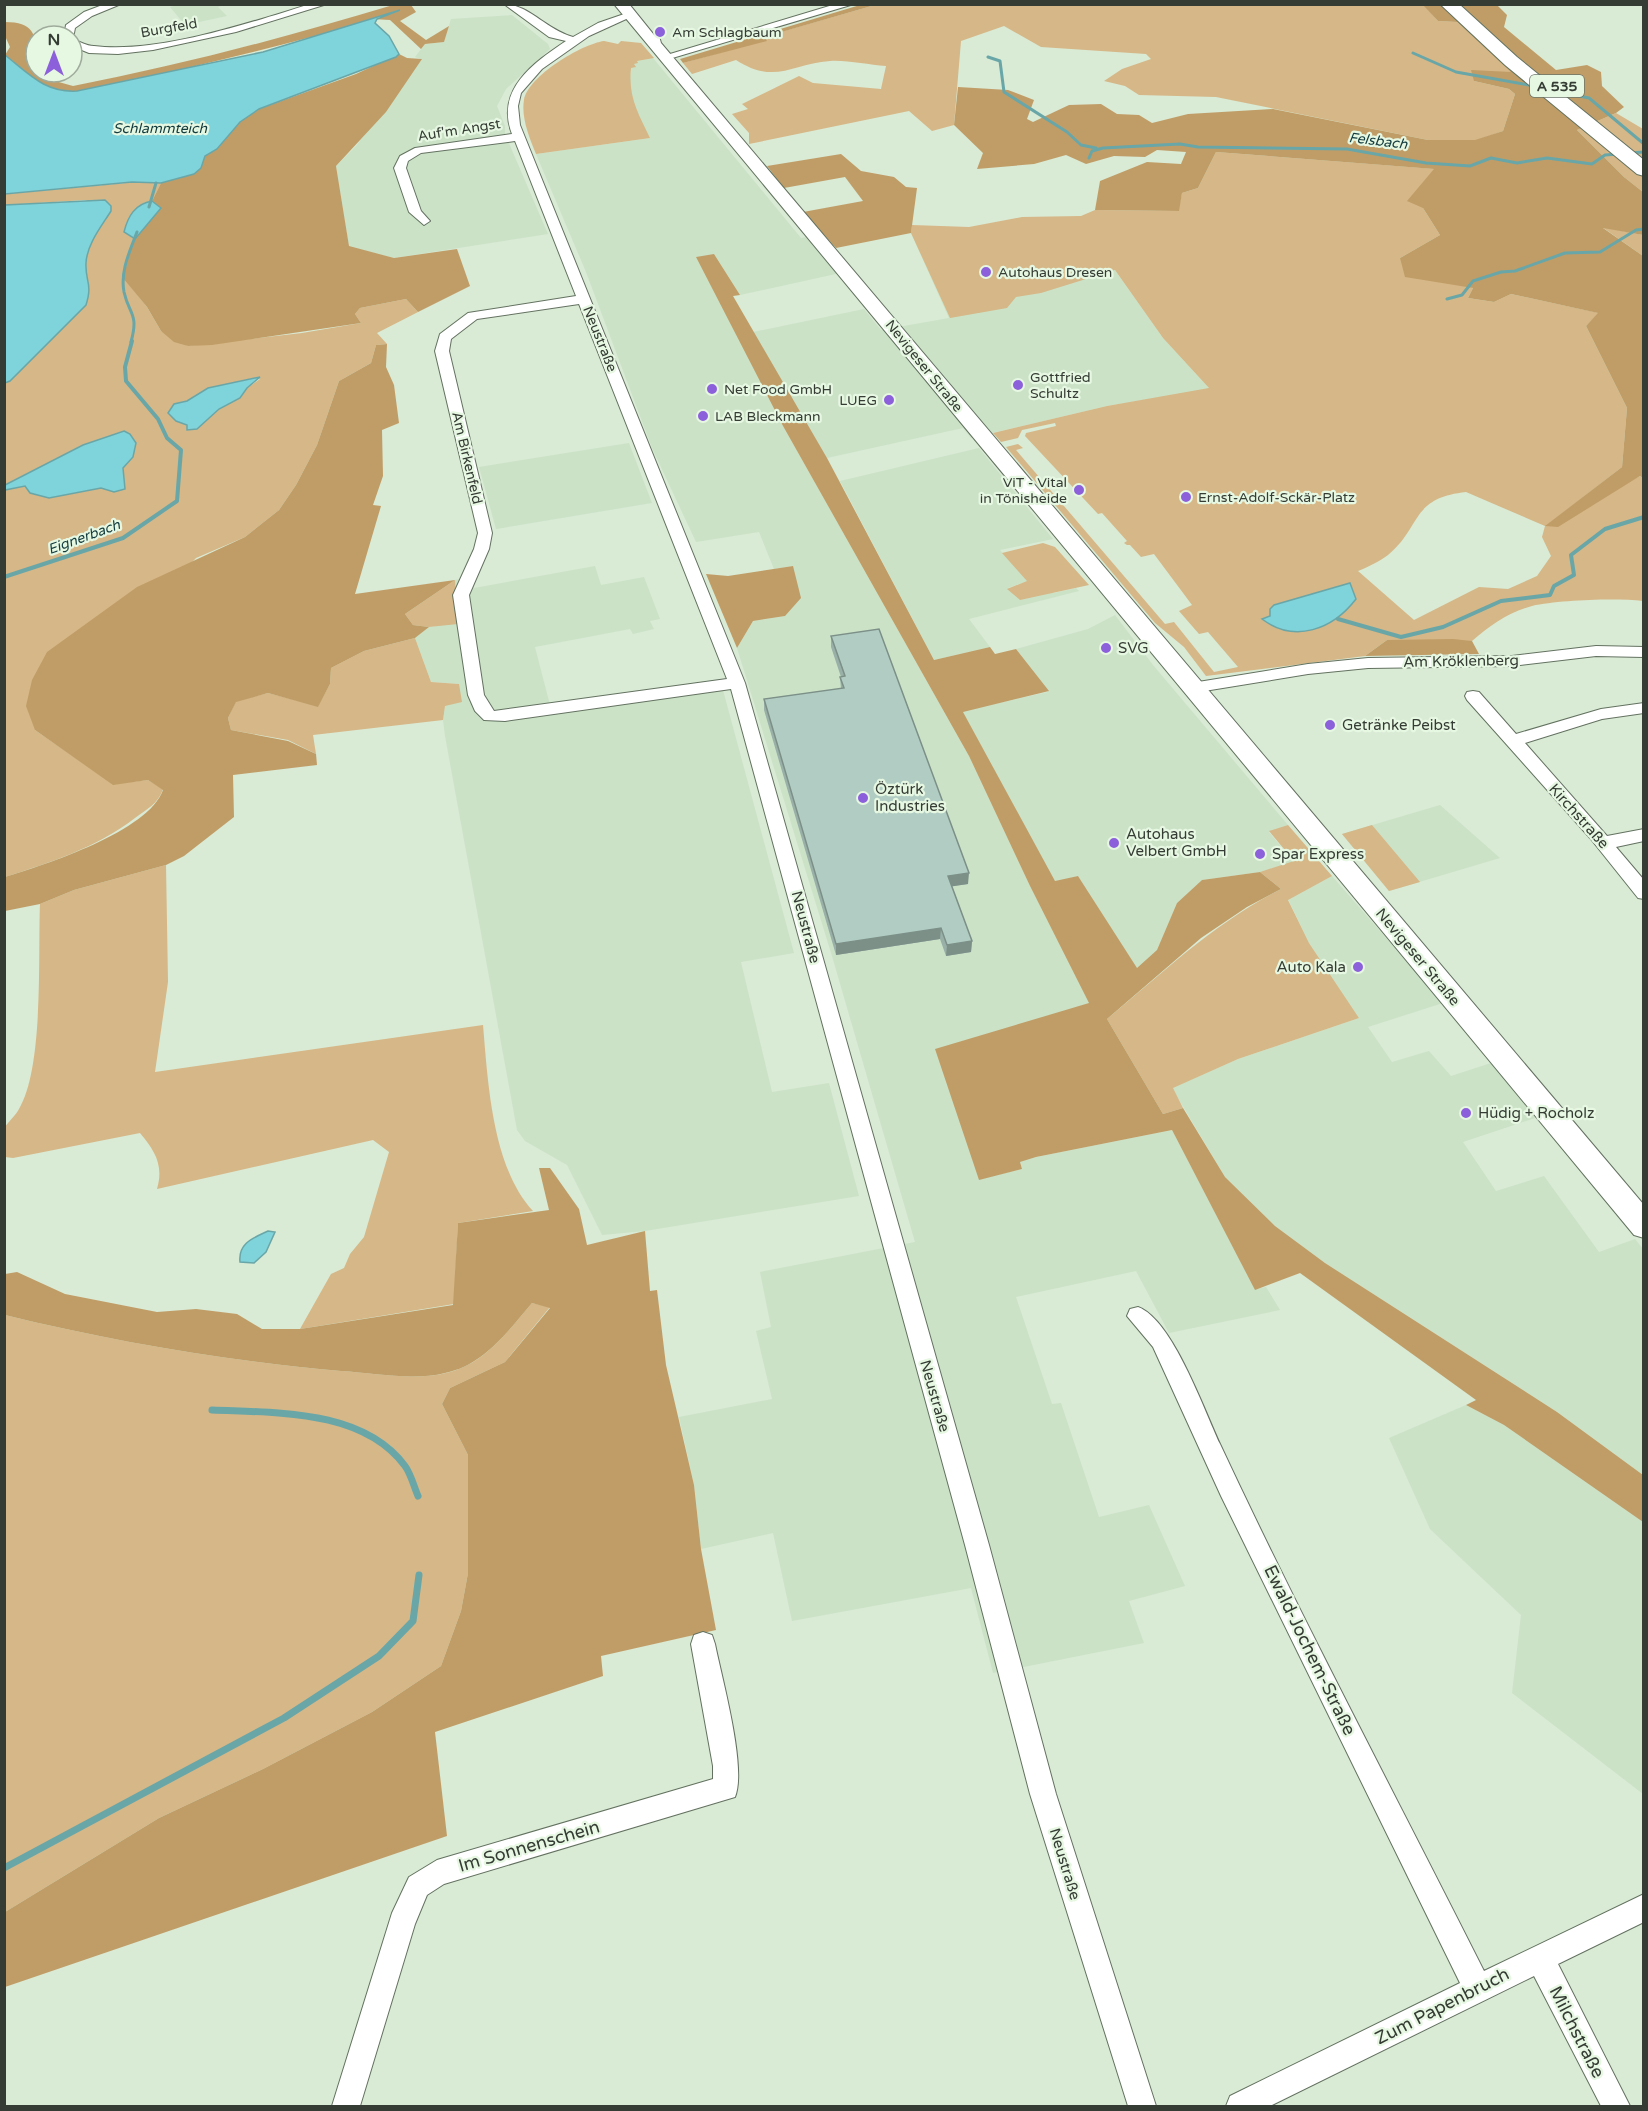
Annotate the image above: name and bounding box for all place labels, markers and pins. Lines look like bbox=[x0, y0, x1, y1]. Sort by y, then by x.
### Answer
place label: Am Schlagbaum bbox=[672, 24, 782, 41]
marker: Am Schlagbaum bbox=[653, 25, 667, 39]
place label: Autohaus Dresen bbox=[998, 264, 1112, 281]
marker: Autohaus Dresen bbox=[979, 265, 993, 279]
place label: Gottfried Schultz bbox=[1030, 369, 1091, 402]
marker: Gottfried Schultz bbox=[1011, 378, 1025, 392]
place label: Net Food GmbH bbox=[724, 381, 832, 398]
marker: Net Food GmbH bbox=[705, 382, 719, 396]
place label: LUEG bbox=[839, 392, 877, 409]
marker: LUEG bbox=[882, 393, 896, 407]
place label: LAB Bleckmann bbox=[715, 408, 820, 425]
marker: LAB Bleckmann bbox=[696, 409, 710, 423]
place label: ViT - Vital in Tönisheide bbox=[980, 474, 1067, 507]
marker: ViT - Vital in Tönisheide bbox=[1072, 483, 1086, 497]
place label: Ernst-Adolf-Sckär-Platz bbox=[1198, 489, 1355, 506]
marker: Ernst-Adolf-Sckär-Platz bbox=[1179, 490, 1193, 504]
place label: SVG bbox=[1118, 639, 1149, 657]
marker: SVG bbox=[1099, 641, 1113, 655]
place label: Getränke Peibst bbox=[1342, 716, 1456, 734]
marker: Getränke Peibst bbox=[1323, 718, 1337, 732]
place label: Öztürk Industries bbox=[875, 780, 945, 815]
marker: Öztürk Industries bbox=[856, 791, 870, 805]
place label: Autohaus Velbert GmbH bbox=[1126, 825, 1227, 860]
marker: Autohaus Velbert GmbH bbox=[1107, 836, 1121, 850]
place label: Spar Express bbox=[1272, 845, 1364, 863]
marker: Spar Express bbox=[1253, 847, 1267, 861]
place label: Auto Kala bbox=[1277, 958, 1346, 976]
marker: Auto Kala bbox=[1351, 960, 1365, 974]
place label: Hüdig + Rocholz bbox=[1478, 1104, 1594, 1122]
marker: Hüdig + Rocholz bbox=[1459, 1106, 1473, 1120]

